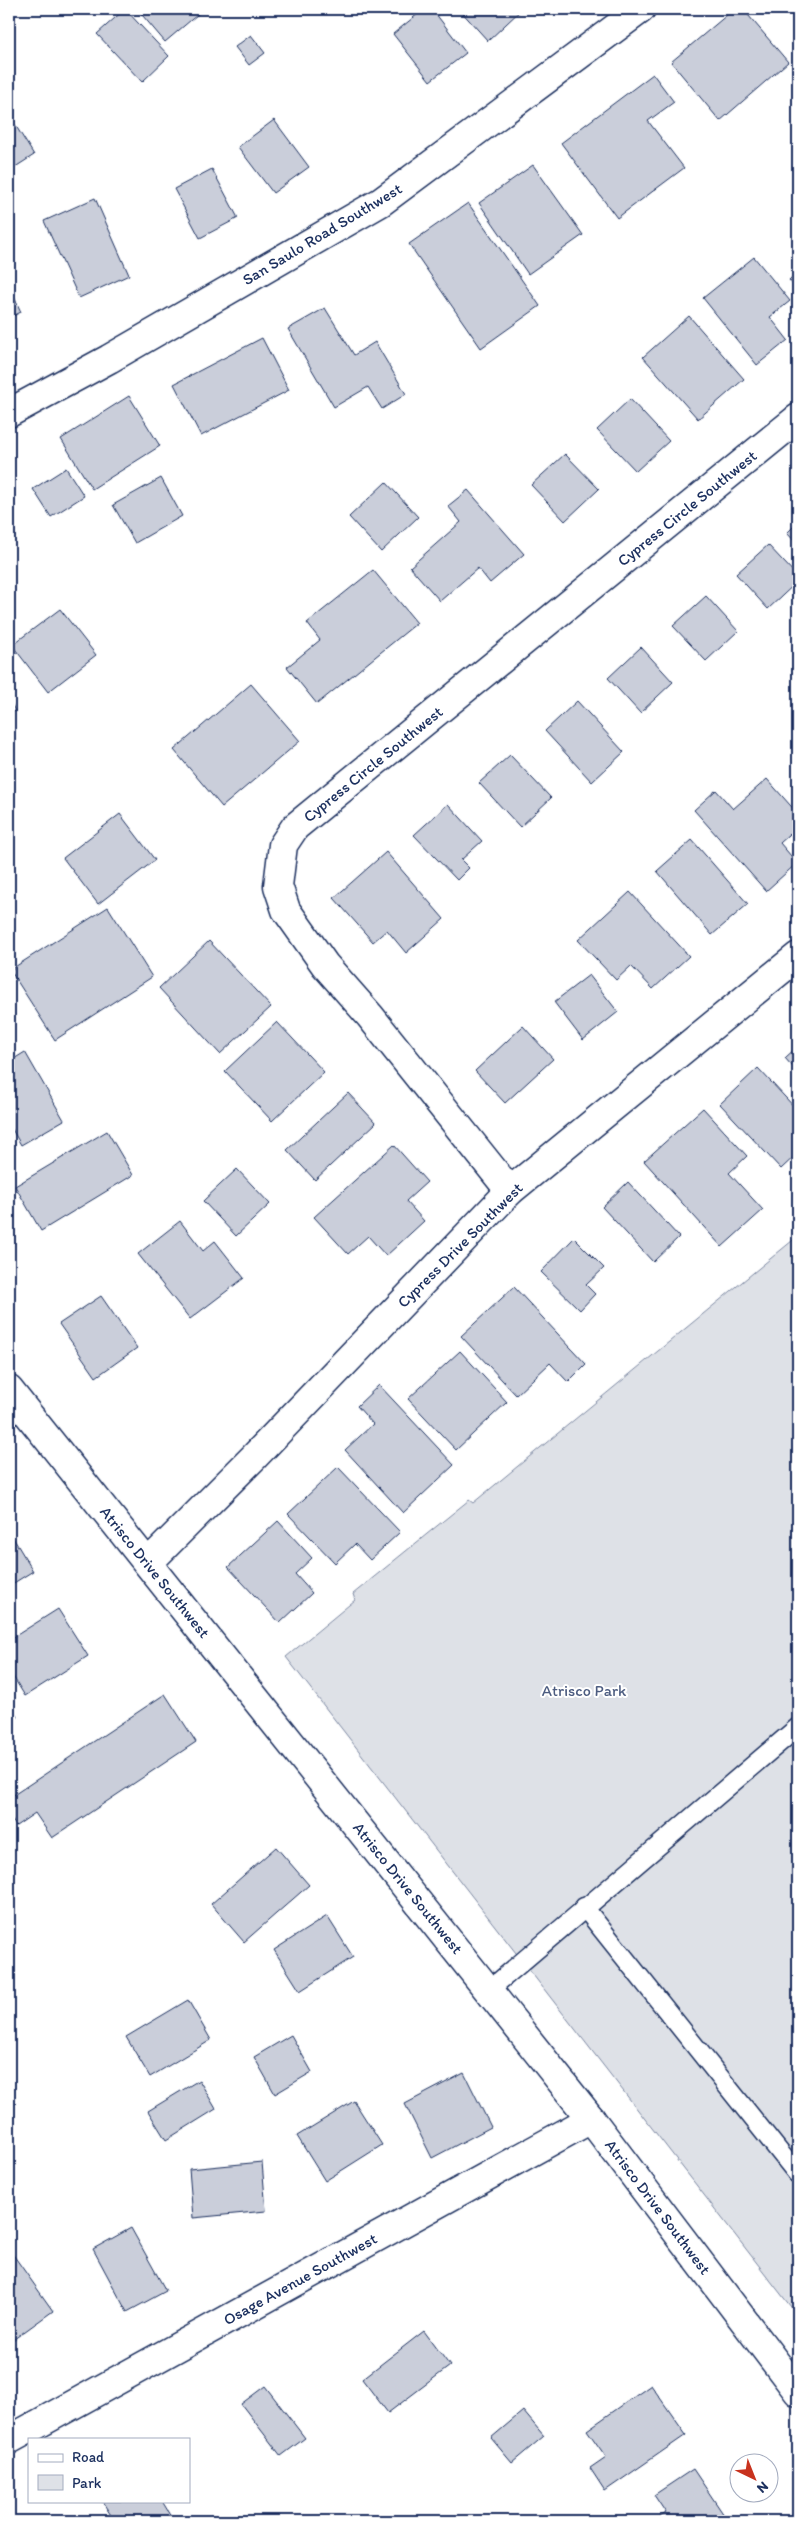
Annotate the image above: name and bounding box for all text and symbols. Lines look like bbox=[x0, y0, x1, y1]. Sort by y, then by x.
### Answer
street label: San Saulo Road Southwest bbox=[239, 179, 405, 289]
street label: Cypress Circle Southwest bbox=[613, 446, 761, 570]
street label: Cypress Circle Southwest bbox=[299, 702, 447, 826]
street label: Cypress Drive Southwest bbox=[393, 1178, 527, 1312]
street label: Atrisco Drive Southwest bbox=[96, 1502, 214, 1642]
park label: Atrisco Park bbox=[542, 1681, 627, 1700]
street label: Atrisco Drive Southwest bbox=[349, 1818, 467, 1958]
street label: Atrisco Drive Southwest bbox=[601, 2136, 715, 2278]
street label: Osage Avenue Southwest bbox=[220, 2229, 380, 2329]
legend bbox=[28, 2438, 190, 2502]
text: Road bbox=[72, 2448, 105, 2466]
north arrow bbox=[730, 2452, 780, 2502]
text: Park bbox=[72, 2474, 102, 2492]
text: N bbox=[753, 2478, 772, 2497]

